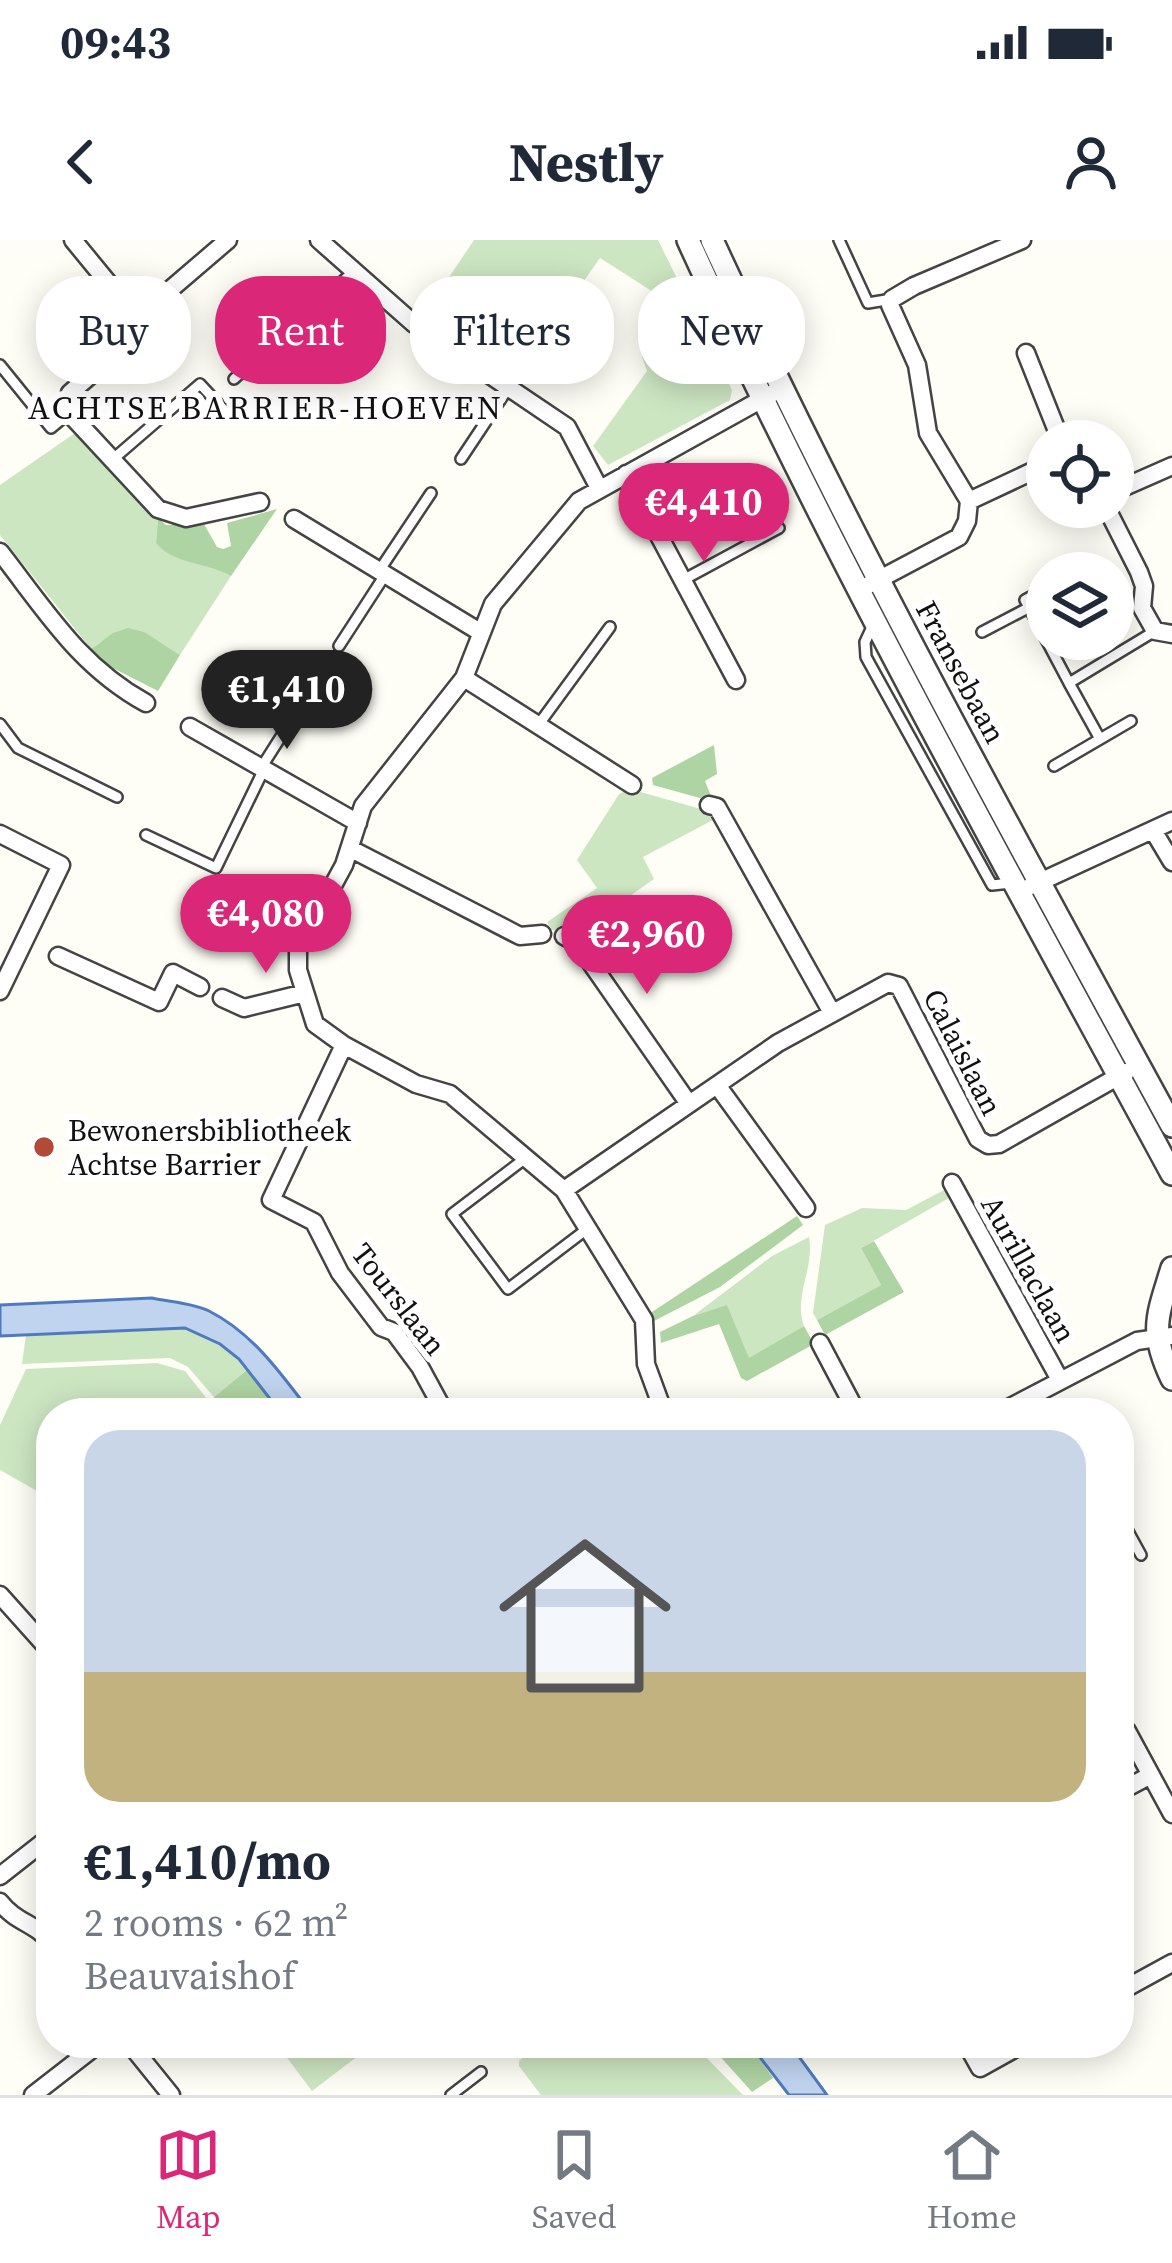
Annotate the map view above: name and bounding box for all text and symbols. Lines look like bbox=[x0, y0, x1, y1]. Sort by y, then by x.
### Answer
text: 09:43 bbox=[60, 11, 171, 73]
text: Nestly bbox=[509, 125, 664, 199]
icon: back bbox=[48, 129, 114, 195]
icon: person bbox=[1058, 129, 1124, 195]
chip: Buy bbox=[36, 276, 191, 384]
chip: Rent bbox=[215, 276, 386, 384]
chip: Filters bbox=[410, 276, 614, 384]
chip: New bbox=[638, 276, 805, 384]
district label: ACHTSE BARRIER-HOEVEN bbox=[28, 385, 504, 430]
map controls bbox=[1026, 420, 1134, 660]
button: locate bbox=[1026, 420, 1134, 528]
pin: €4,410 bbox=[606, 463, 802, 565]
text: €4,410 bbox=[645, 475, 763, 528]
button: layers bbox=[1026, 552, 1134, 660]
street label: Fransebaan bbox=[906, 593, 1016, 751]
pin: €1,410 bbox=[189, 650, 385, 752]
text: €1,410 bbox=[228, 662, 346, 715]
pin: €4,080 bbox=[168, 874, 364, 976]
text: €4,080 bbox=[207, 886, 325, 939]
pin: €2,960 bbox=[549, 895, 745, 997]
text: €2,960 bbox=[588, 907, 706, 960]
street label: Calaislaan bbox=[914, 982, 1012, 1122]
place label: Bewonersbibliotheek Achtse Barrier bbox=[68, 1110, 352, 1185]
marker: Bewonersbibliotheek Achtse Barrier bbox=[31, 1134, 57, 1160]
street label: Aurillaclaan bbox=[972, 1188, 1086, 1350]
street label: Tourslaan bbox=[342, 1234, 456, 1364]
icon: home bbox=[477, 1508, 693, 1724]
text: €1,410/mo bbox=[84, 1826, 331, 1896]
text: 2 rooms · 62 m² bbox=[84, 1896, 348, 1949]
text: Beauvaishof bbox=[84, 1949, 296, 2002]
tab: Map bbox=[155, 2122, 221, 2239]
tab: Saved bbox=[532, 2122, 616, 2239]
tab: Home bbox=[927, 2122, 1017, 2239]

